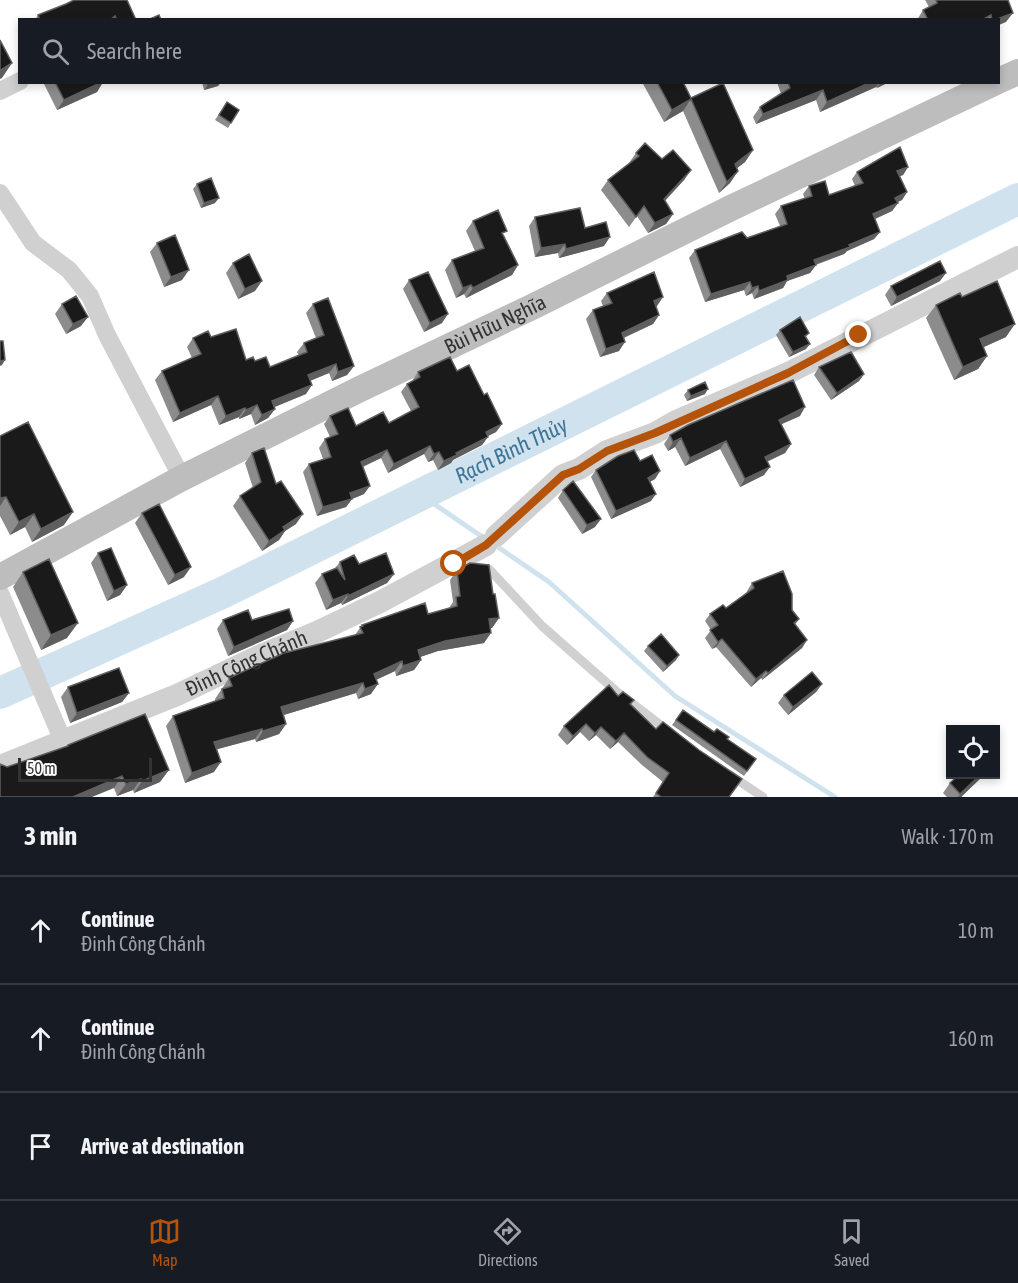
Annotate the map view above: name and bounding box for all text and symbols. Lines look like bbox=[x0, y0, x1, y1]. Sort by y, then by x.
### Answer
search box bbox=[18, 18, 1000, 84]
icon: search bbox=[39, 35, 72, 68]
text: Search here bbox=[87, 38, 182, 64]
street label: Bùi Hữu Nghĩa bbox=[440, 289, 549, 358]
route end bbox=[845, 321, 871, 347]
water label: Rạch Bình Thủy bbox=[450, 411, 573, 489]
route start bbox=[440, 550, 466, 576]
street label: Đinh Công Chánh bbox=[181, 624, 310, 700]
map controls bbox=[946, 725, 1000, 779]
button: locate bbox=[946, 725, 1000, 779]
scale bar bbox=[18, 755, 152, 782]
text: 50 m bbox=[27, 759, 56, 777]
text: 3 min bbox=[24, 821, 77, 851]
text: Walk · 170 m bbox=[902, 825, 994, 848]
text: Continue bbox=[81, 906, 155, 932]
icon: ahead bbox=[24, 914, 57, 947]
text: 10 m bbox=[958, 919, 994, 942]
text: Đinh Công Chánh bbox=[81, 932, 206, 955]
text: Continue bbox=[81, 1014, 155, 1040]
icon: ahead bbox=[24, 1022, 57, 1055]
text: 160 m bbox=[949, 1027, 994, 1050]
text: Đinh Công Chánh bbox=[81, 1040, 206, 1063]
icon: arrive bbox=[24, 1130, 57, 1163]
text: Arrive at destination bbox=[81, 1133, 244, 1159]
tab: Map bbox=[148, 1215, 181, 1269]
tab: Directions bbox=[478, 1215, 538, 1269]
tab: Saved bbox=[834, 1215, 870, 1269]

